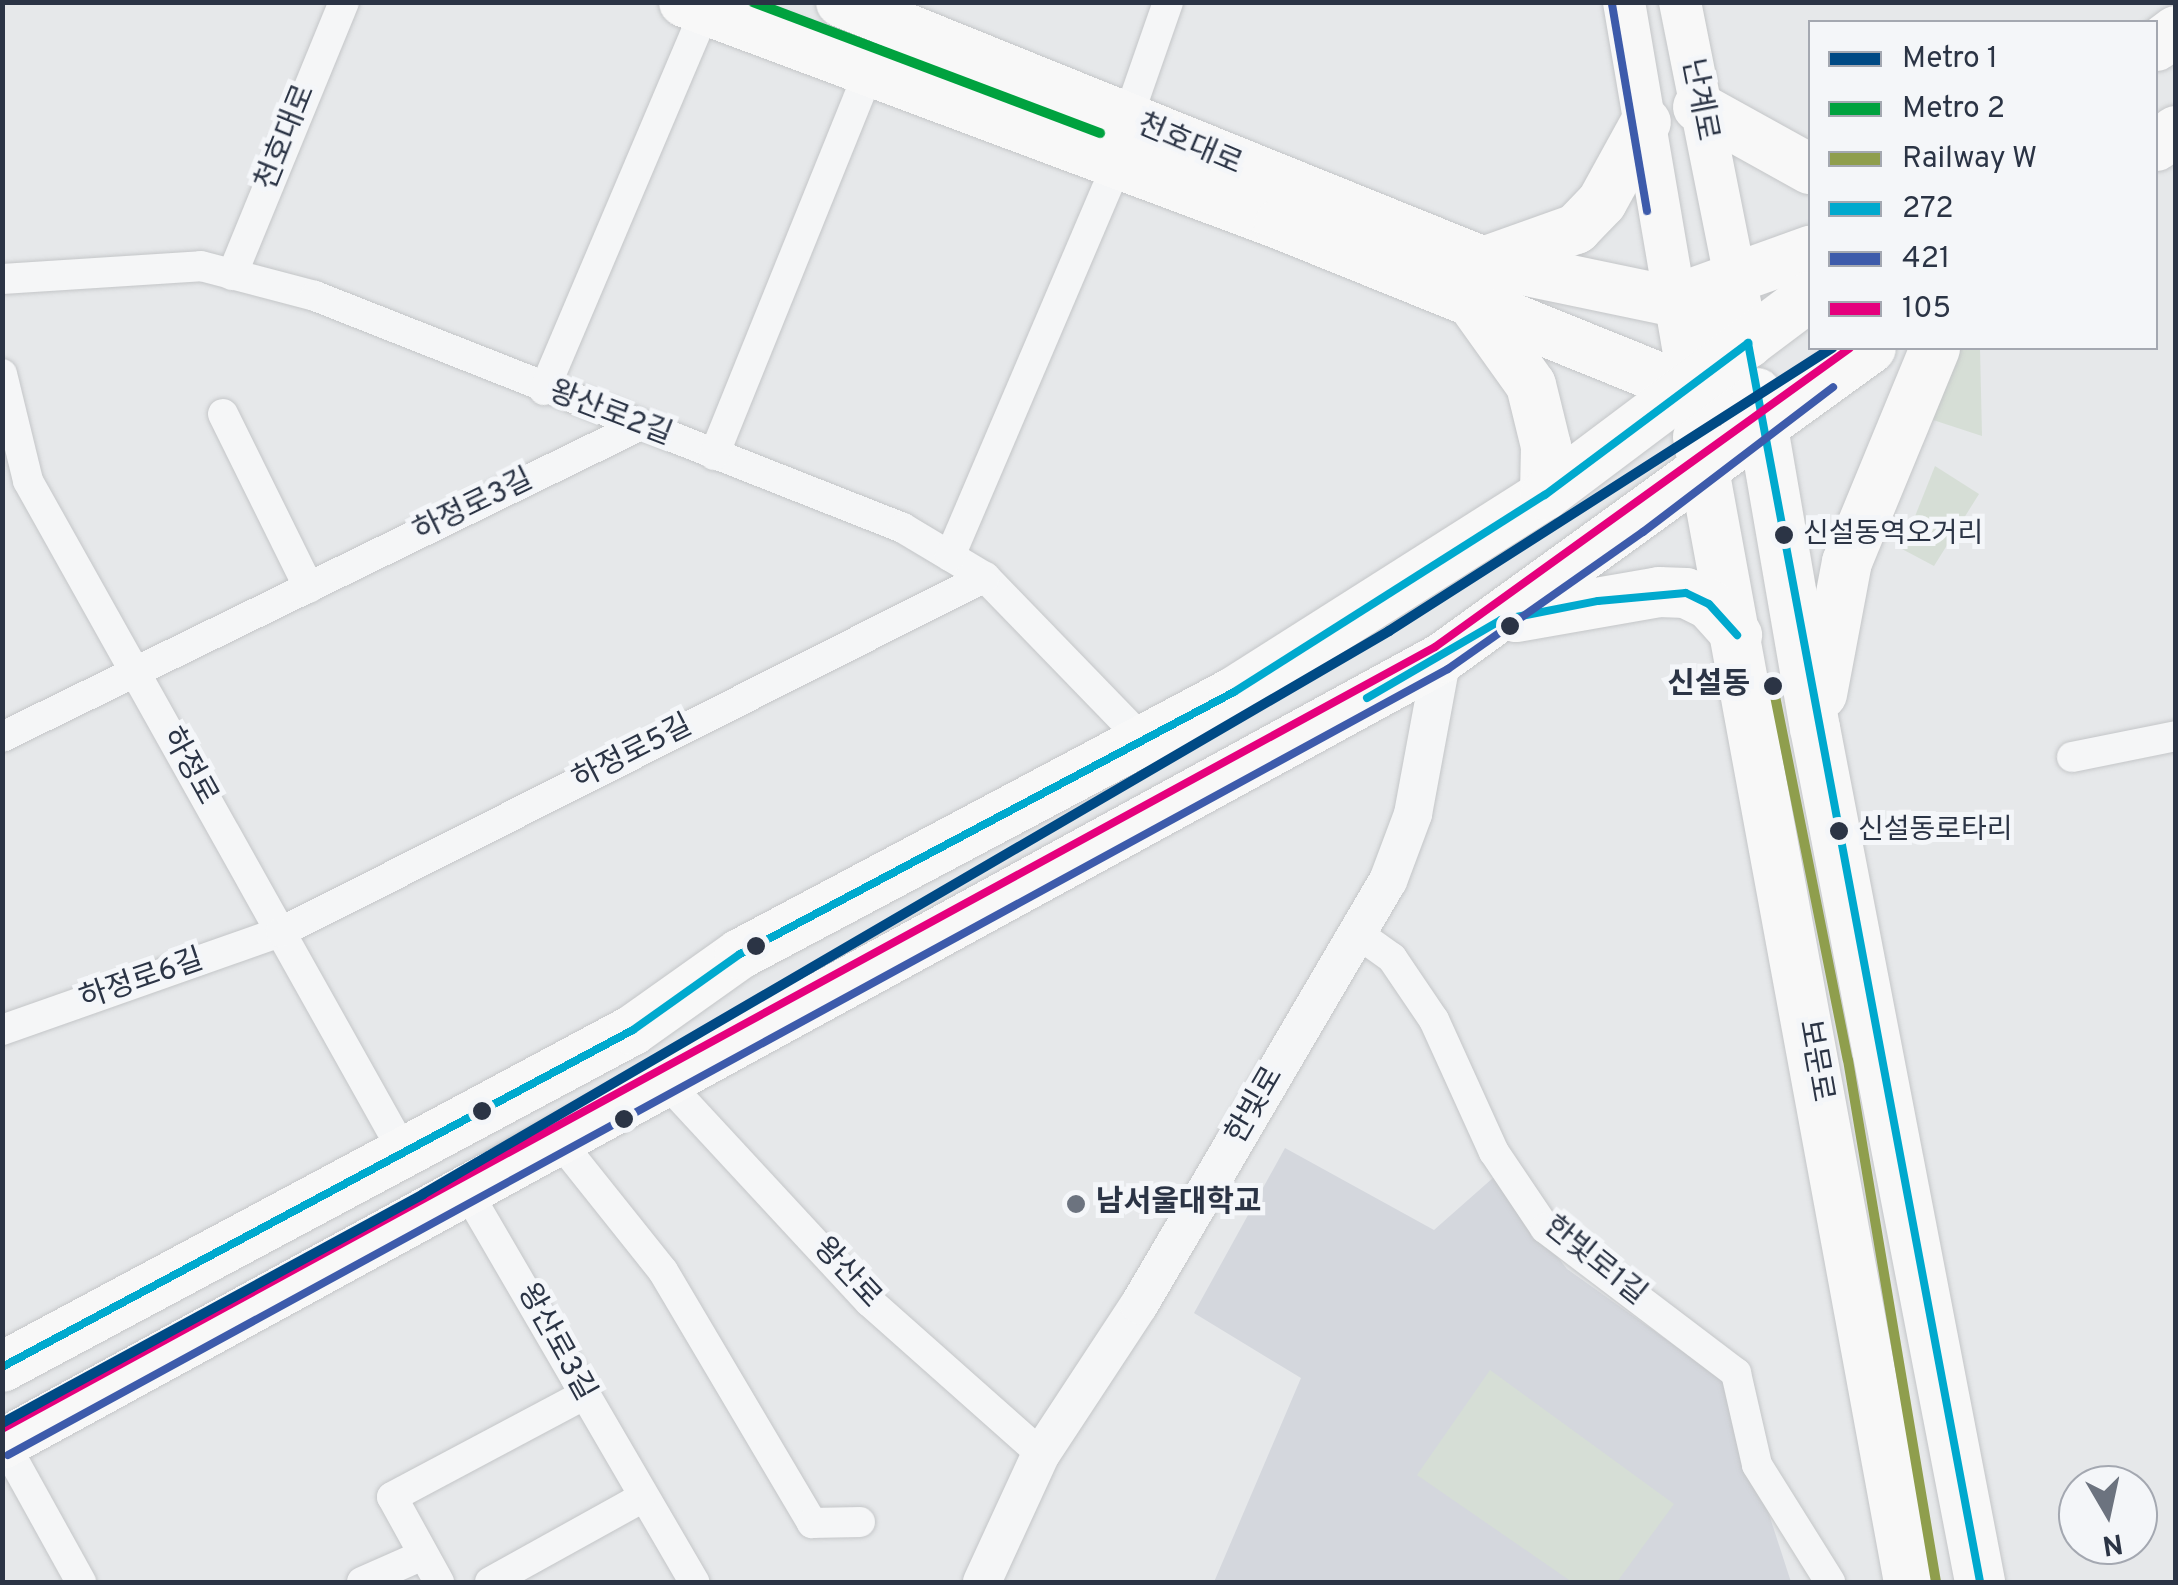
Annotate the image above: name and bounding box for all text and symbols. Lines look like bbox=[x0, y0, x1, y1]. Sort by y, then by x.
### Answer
legend bbox=[1808, 20, 2158, 350]
text: Metro 1 bbox=[1902, 41, 1998, 78]
street label: 난계로 bbox=[1672, 56, 1724, 144]
street label: 천호대로 bbox=[250, 80, 324, 196]
text: Metro 2 bbox=[1902, 91, 2005, 128]
street label: 천호대로 bbox=[1131, 108, 1247, 184]
text: Railway W bbox=[1902, 141, 2037, 178]
text: 272 bbox=[1902, 191, 1954, 228]
text: 421 bbox=[1902, 241, 1950, 278]
text: 105 bbox=[1902, 291, 1951, 328]
street label: 왕산로2길 bbox=[543, 375, 677, 455]
street label: 하정로3길 bbox=[408, 463, 540, 551]
place label: 신설동역오거리 bbox=[1803, 518, 1983, 552]
marker: 신설동역오거리 bbox=[1774, 525, 1794, 545]
unlabelled marker bbox=[1500, 616, 1520, 636]
place label: 신설동 bbox=[1667, 668, 1750, 704]
marker: 신설동 bbox=[1760, 673, 1786, 699]
street label: 하정로5길 bbox=[567, 709, 699, 799]
street label: 하정로 bbox=[152, 722, 224, 812]
place label: 신설동로타리 bbox=[1858, 814, 2013, 848]
marker: 신설동로타리 bbox=[1829, 821, 1849, 841]
unlabelled marker bbox=[746, 936, 766, 956]
street label: 하정로6길 bbox=[75, 943, 209, 1019]
street label: 보문로 bbox=[1789, 1017, 1839, 1105]
street label: 한빛로 bbox=[1220, 1061, 1292, 1151]
unlabelled marker bbox=[472, 1101, 492, 1121]
unlabelled marker bbox=[614, 1109, 634, 1129]
place label: 남서울대학교 bbox=[1096, 1186, 1262, 1222]
marker: 남서울대학교 bbox=[1065, 1193, 1087, 1215]
street label: 한빛로1길 bbox=[1535, 1210, 1653, 1314]
street label: 왕산로 bbox=[805, 1231, 887, 1317]
street label: 왕산로3길 bbox=[508, 1278, 602, 1408]
north arrow bbox=[2058, 1465, 2158, 1565]
text: N bbox=[2100, 1523, 2125, 1562]

